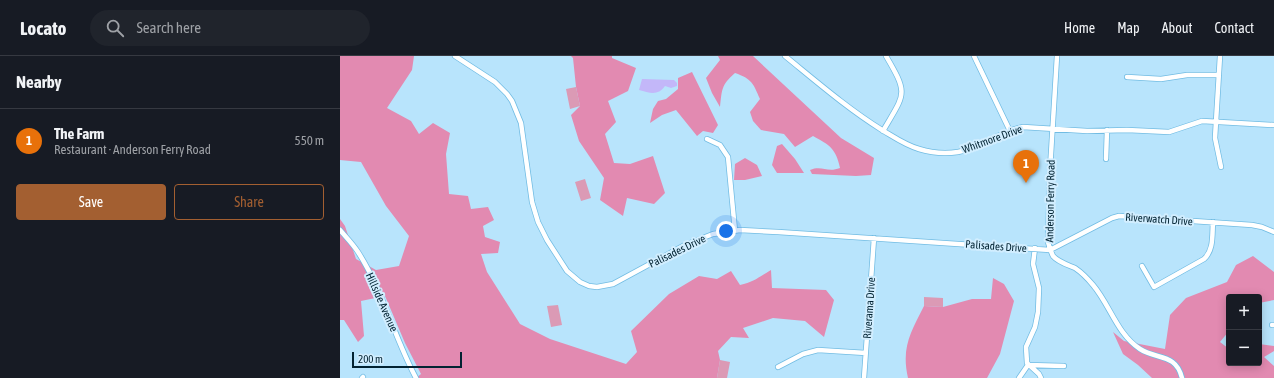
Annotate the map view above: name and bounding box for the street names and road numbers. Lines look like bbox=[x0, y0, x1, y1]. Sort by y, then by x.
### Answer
street label: Whitmore Drive bbox=[960, 123, 1024, 155]
street label: Anderson Ferry Road bbox=[1043, 159, 1057, 243]
street label: Riverwatch Drive bbox=[1125, 211, 1193, 227]
street label: Palisades Drive bbox=[647, 232, 707, 270]
street label: Palisades Drive bbox=[965, 238, 1027, 254]
street label: Hillside Avenue bbox=[364, 271, 400, 333]
street label: Riverama Drive bbox=[861, 277, 877, 339]

